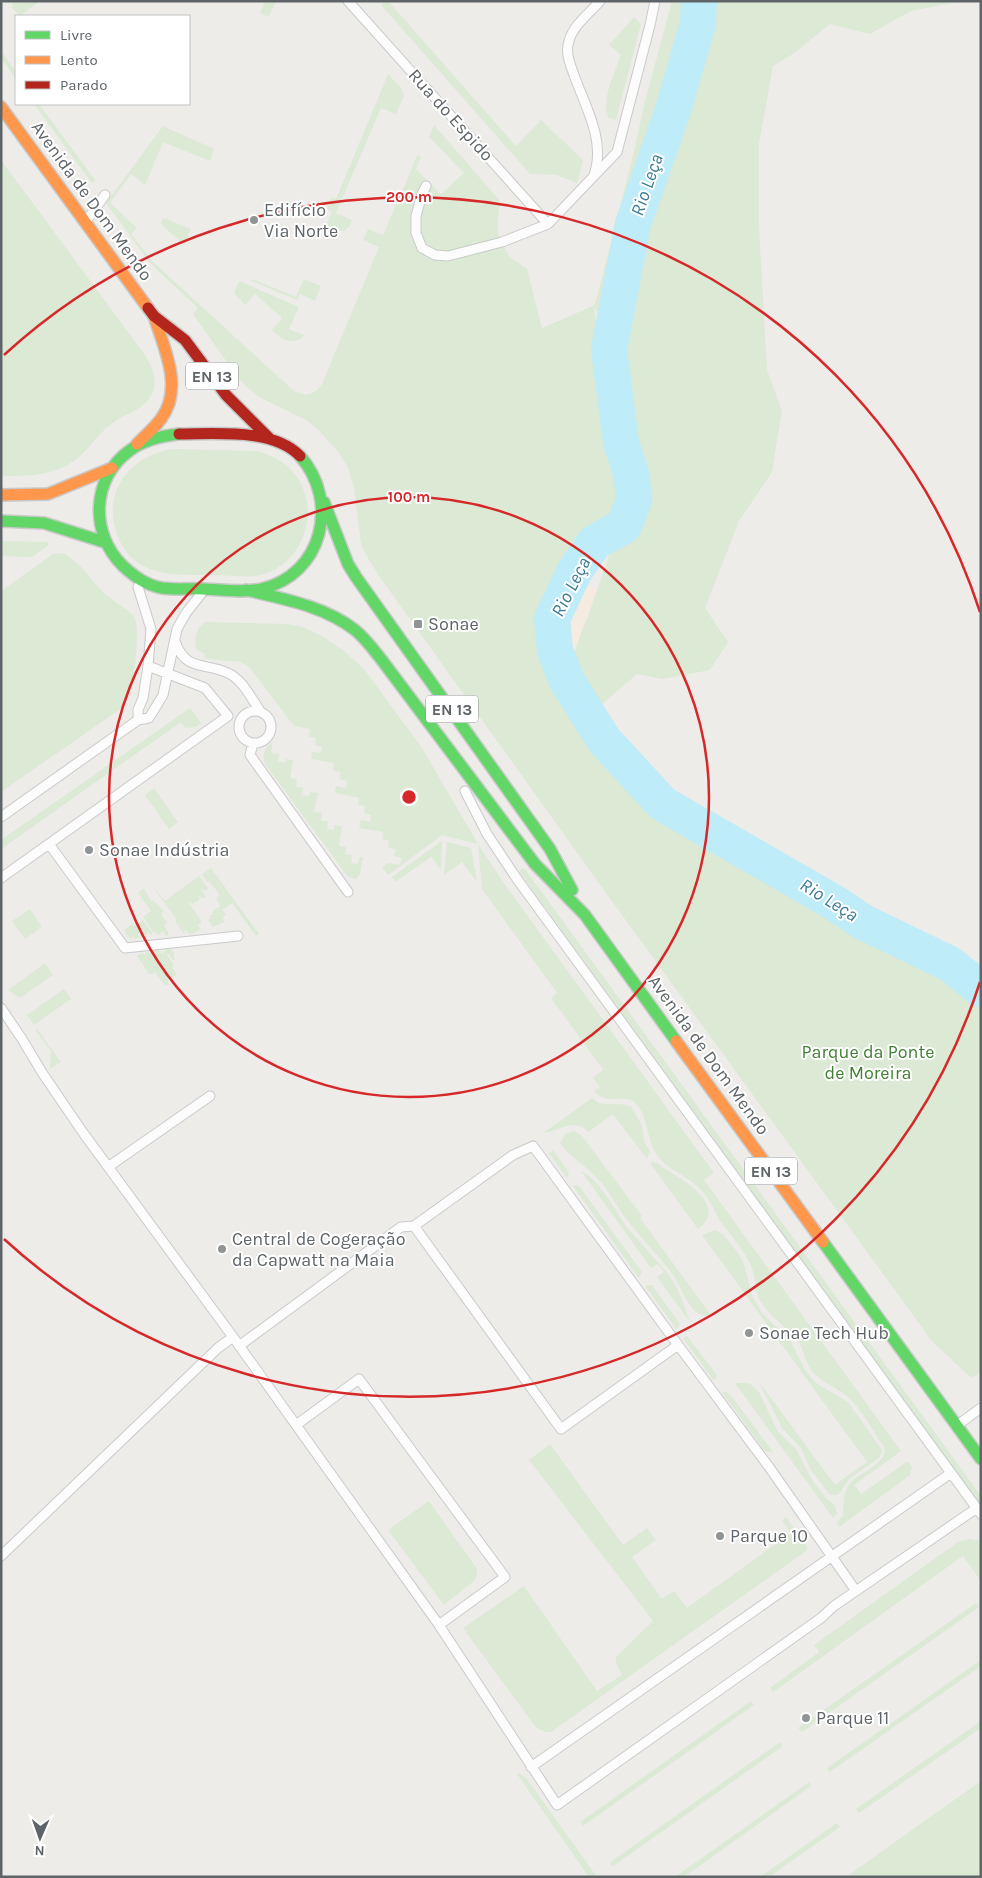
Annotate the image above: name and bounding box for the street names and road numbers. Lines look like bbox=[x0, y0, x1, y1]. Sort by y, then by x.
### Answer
street label: Rua do Espido bbox=[404, 64, 498, 166]
street label: Avenida de Dom Mendo bbox=[27, 117, 157, 285]
road number: EN 13 bbox=[186, 362, 238, 390]
road number: EN 13 bbox=[426, 696, 478, 722]
street label: Avenida de Dom Mendo bbox=[644, 971, 774, 1139]
road number: EN 13 bbox=[745, 1158, 797, 1184]

